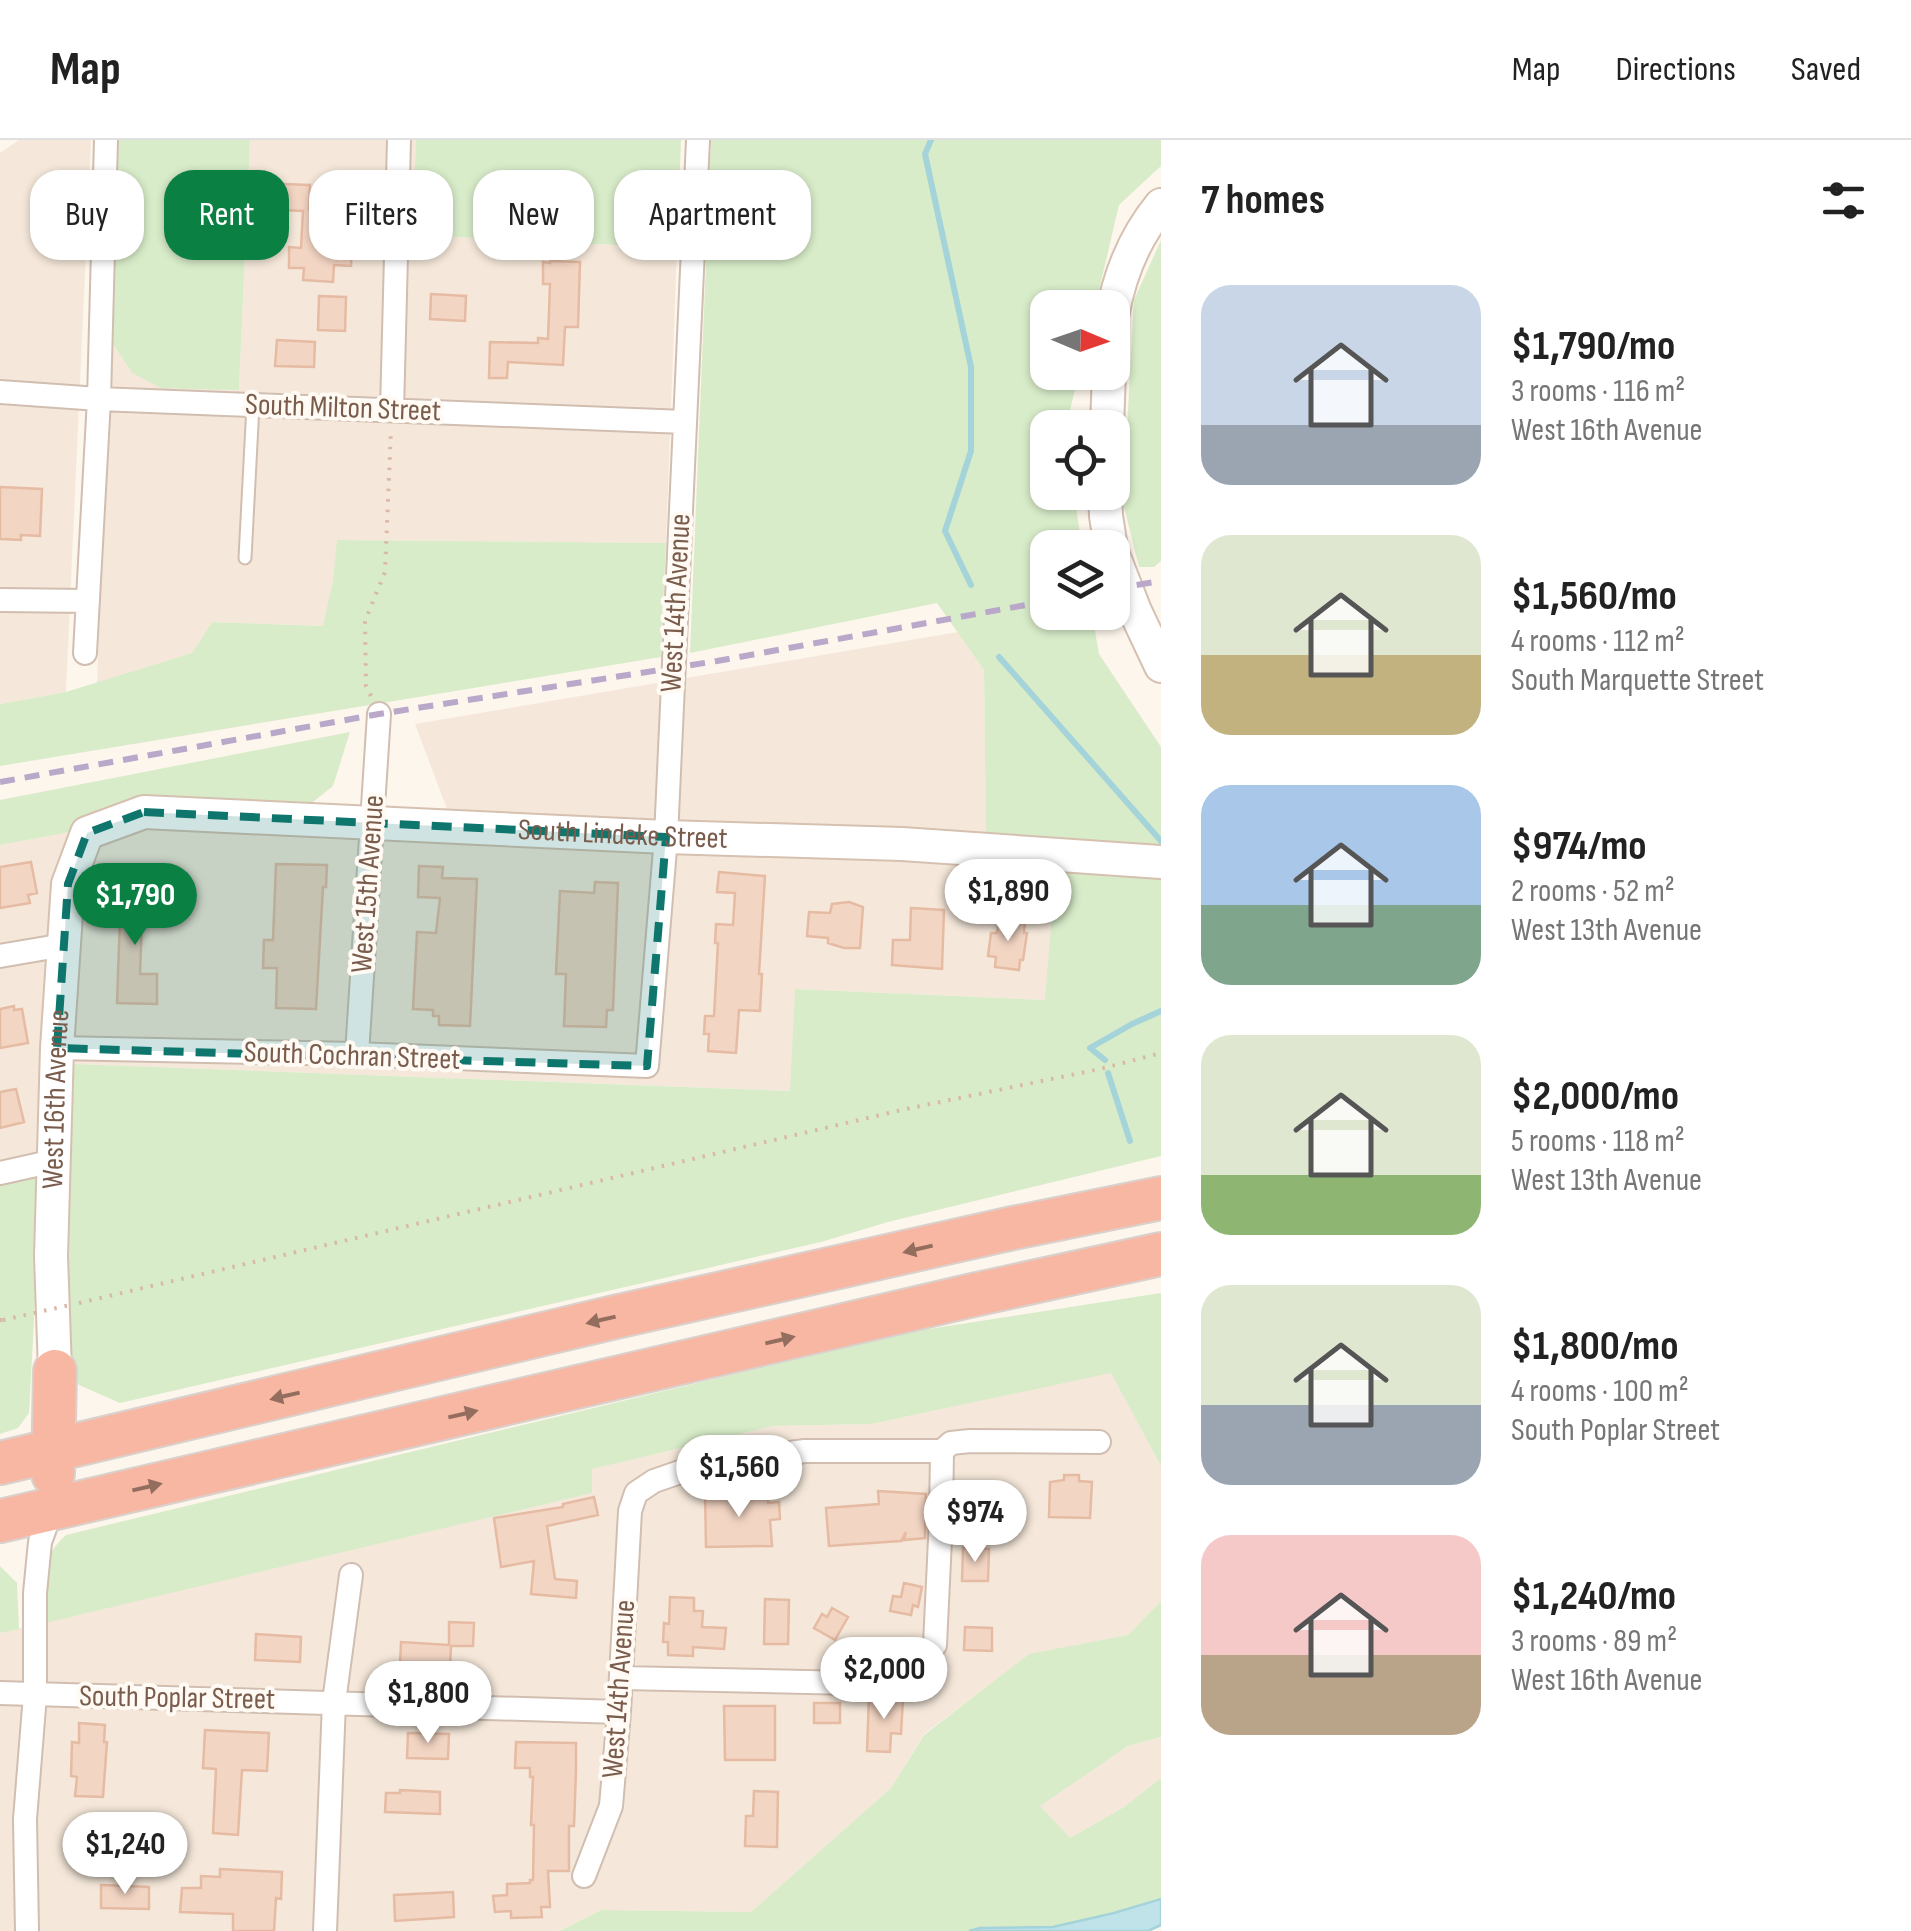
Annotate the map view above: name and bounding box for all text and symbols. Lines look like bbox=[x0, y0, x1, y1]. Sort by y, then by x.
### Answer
text: Map bbox=[50, 41, 121, 98]
text: Map bbox=[1512, 48, 1561, 91]
text: Directions bbox=[1616, 48, 1736, 91]
text: Saved bbox=[1791, 48, 1861, 91]
chip: Buy bbox=[30, 170, 144, 260]
chip: Rent bbox=[164, 170, 289, 260]
chip: Filters bbox=[309, 170, 453, 260]
chip: New bbox=[473, 170, 594, 260]
chip: Apartment bbox=[614, 170, 811, 260]
icon: filters bbox=[1816, 173, 1871, 228]
text: 7 homes bbox=[1201, 175, 1325, 226]
north arrow bbox=[1030, 290, 1130, 390]
map controls bbox=[1030, 290, 1130, 630]
text: $1,790/mo bbox=[1511, 321, 1675, 372]
icon: home bbox=[1281, 325, 1401, 445]
text: 3 rooms · 116 m² bbox=[1511, 372, 1685, 411]
street label: South Milton Street bbox=[245, 387, 441, 429]
button: locate bbox=[1030, 410, 1130, 510]
text: West 16th Avenue bbox=[1511, 411, 1703, 450]
street label: West 14th Avenue bbox=[653, 513, 699, 693]
button: layers bbox=[1030, 530, 1130, 630]
text: $1,560/mo bbox=[1511, 571, 1677, 622]
icon: home bbox=[1281, 575, 1401, 695]
text: 4 rooms · 112 m² bbox=[1511, 622, 1685, 661]
text: South Marquette Street bbox=[1511, 661, 1764, 700]
street label: West 15th Avenue bbox=[344, 794, 392, 974]
street label: South Lindeke Street bbox=[517, 812, 728, 857]
text: $974/mo bbox=[1511, 821, 1647, 872]
icon: home bbox=[1281, 825, 1401, 945]
pin: $1,890 bbox=[927, 859, 1089, 944]
pin: $1,790 bbox=[54, 863, 216, 948]
text: $1,890 bbox=[967, 872, 1049, 911]
text: 2 rooms · 52 m² bbox=[1511, 872, 1675, 911]
text: $1,790 bbox=[95, 876, 175, 915]
text: West 13th Avenue bbox=[1511, 911, 1702, 950]
street label: West 16th Avenue bbox=[35, 1008, 78, 1189]
street label: South Cochran Street bbox=[243, 1034, 461, 1078]
text: $2,000/mo bbox=[1511, 1071, 1679, 1122]
icon: home bbox=[1281, 1075, 1401, 1195]
text: 5 rooms · 118 m² bbox=[1511, 1122, 1685, 1161]
text: West 13th Avenue bbox=[1511, 1161, 1702, 1200]
one-way arrow bbox=[902, 1242, 933, 1258]
one-way arrow bbox=[585, 1313, 616, 1329]
text: $1,800/mo bbox=[1511, 1321, 1679, 1372]
icon: home bbox=[1281, 1325, 1401, 1445]
one-way arrow bbox=[765, 1332, 796, 1347]
text: 4 rooms · 100 m² bbox=[1511, 1372, 1689, 1411]
one-way arrow bbox=[269, 1389, 300, 1404]
one-way arrow bbox=[448, 1406, 479, 1421]
text: South Poplar Street bbox=[1511, 1411, 1720, 1450]
pin: $1,560 bbox=[658, 1435, 820, 1520]
text: $1,560 bbox=[698, 1448, 780, 1487]
one-way arrow bbox=[131, 1479, 162, 1494]
pin: $974 bbox=[916, 1480, 1034, 1565]
text: $974 bbox=[946, 1493, 1004, 1532]
text: $1,240/mo bbox=[1511, 1571, 1676, 1622]
icon: home bbox=[1281, 1575, 1401, 1695]
street label: West 14th Avenue bbox=[595, 1599, 643, 1779]
text: 3 rooms · 89 m² bbox=[1511, 1622, 1677, 1661]
pin: $2,000 bbox=[803, 1637, 965, 1722]
text: $2,000 bbox=[842, 1650, 926, 1689]
pin: $1,800 bbox=[347, 1661, 509, 1746]
text: West 16th Avenue bbox=[1511, 1661, 1703, 1700]
text: $1,800 bbox=[387, 1674, 469, 1713]
street label: South Poplar Street bbox=[79, 1678, 275, 1718]
pin: $1,240 bbox=[44, 1812, 206, 1897]
text: $1,240 bbox=[84, 1825, 166, 1864]

